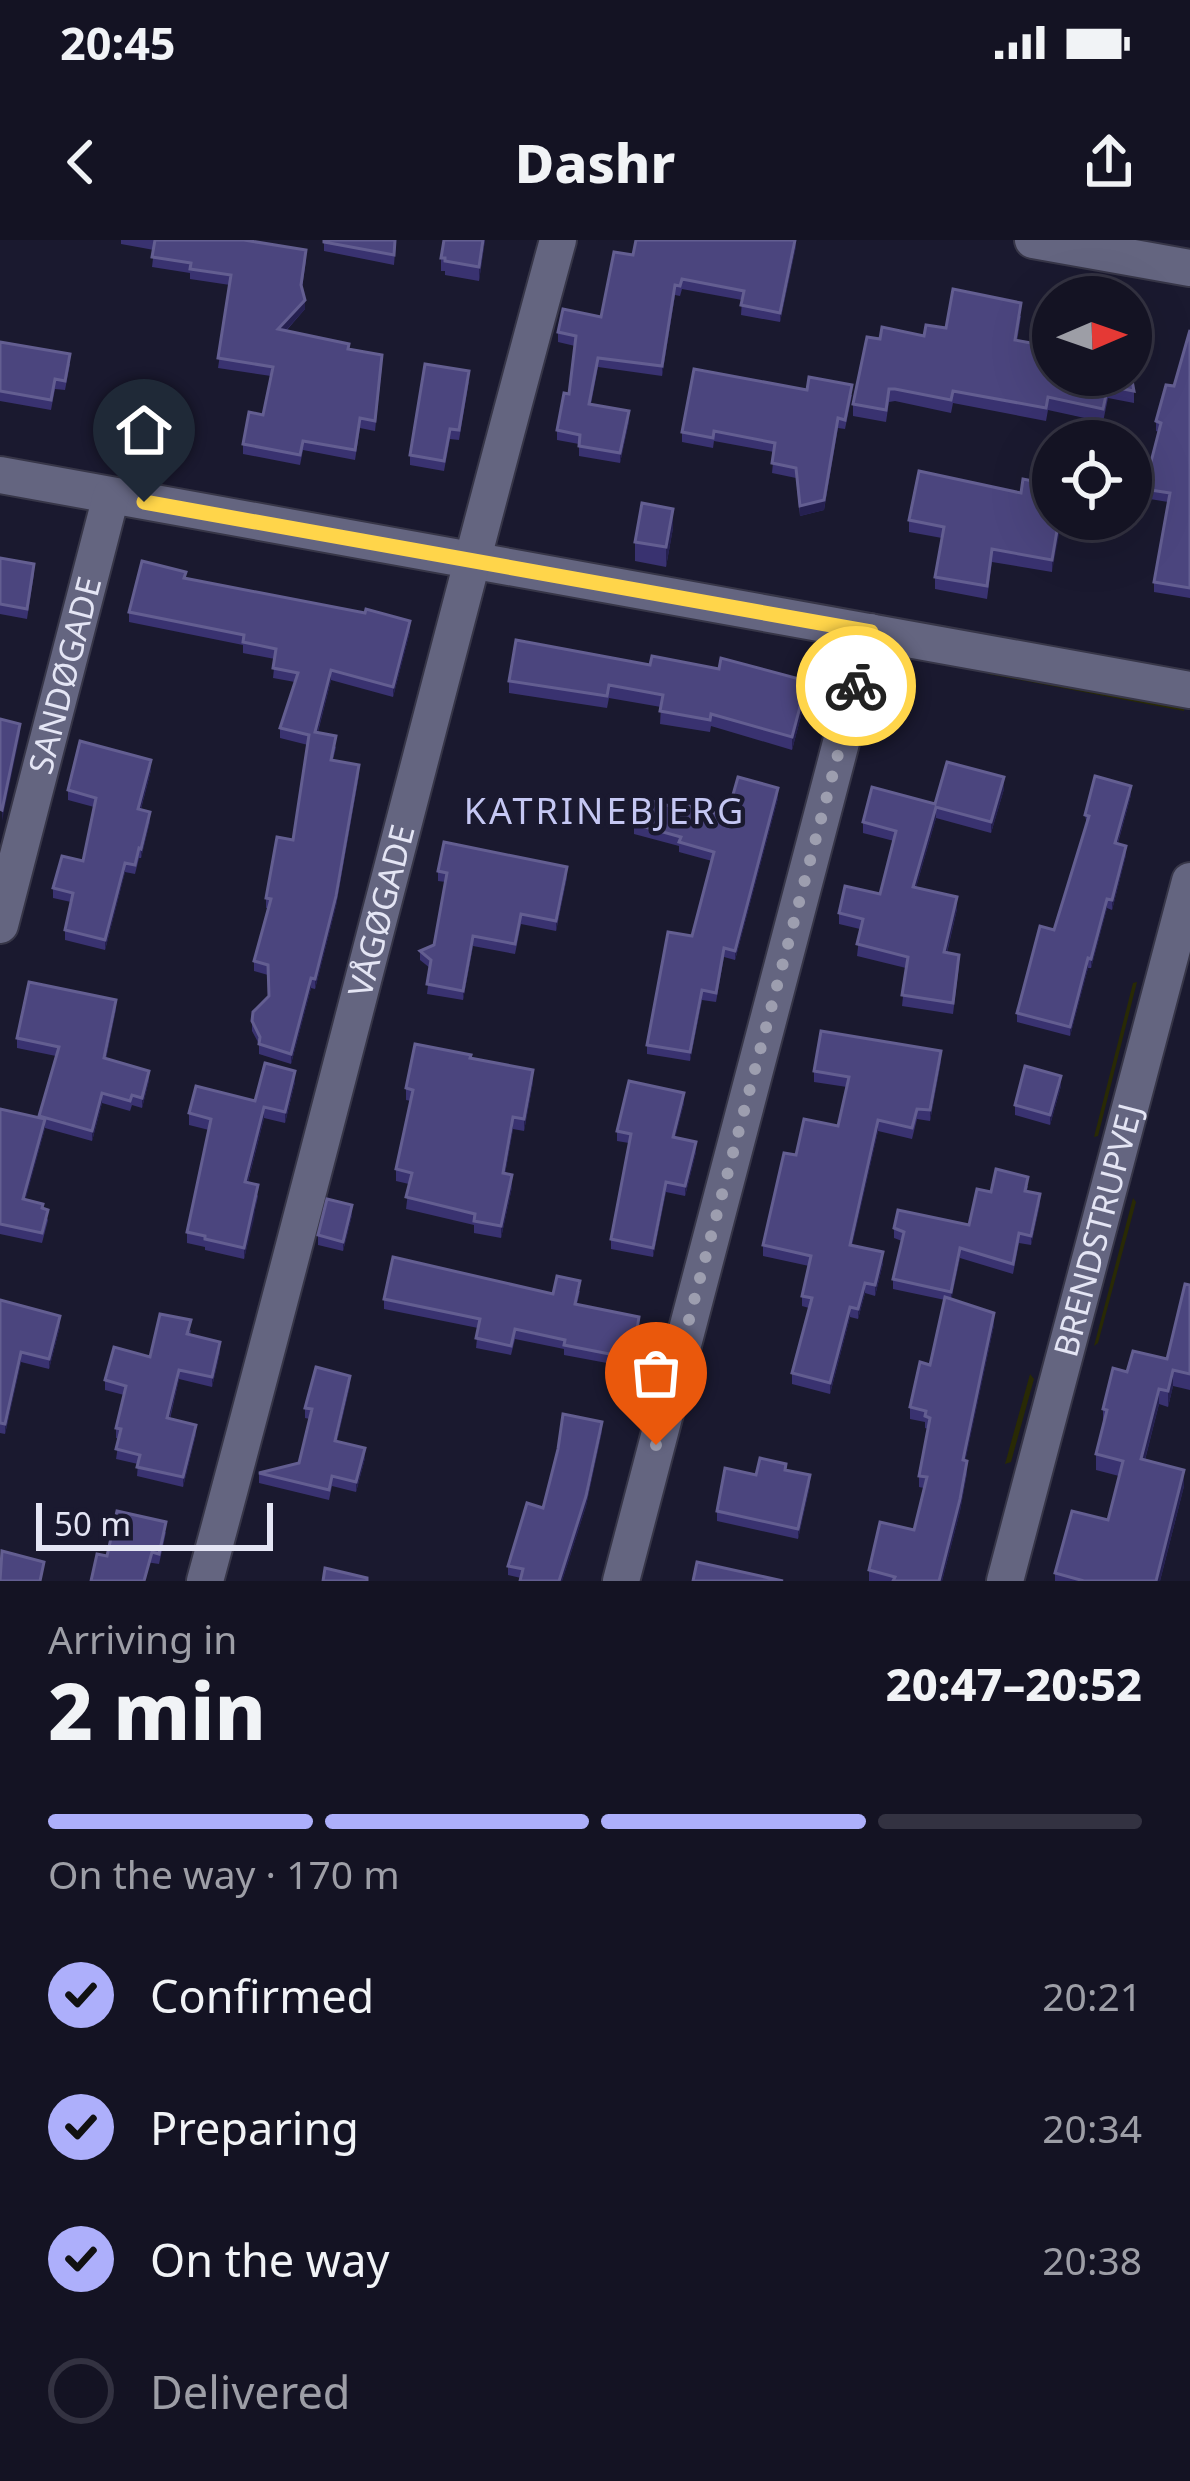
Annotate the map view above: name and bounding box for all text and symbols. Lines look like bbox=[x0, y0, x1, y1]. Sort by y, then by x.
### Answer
text: 20:45 bbox=[60, 12, 176, 73]
text: Dashr bbox=[515, 125, 675, 199]
icon: back bbox=[48, 129, 114, 195]
icon: share bbox=[1076, 129, 1142, 195]
north arrow bbox=[1032, 276, 1152, 396]
map controls bbox=[1032, 276, 1152, 540]
pin bbox=[93, 379, 195, 502]
icon: home bbox=[111, 397, 177, 463]
button: locate bbox=[1032, 420, 1152, 540]
street label: SANDØGADE bbox=[17, 572, 111, 778]
courier bbox=[796, 626, 916, 746]
icon: bike bbox=[823, 653, 889, 719]
district label: KATRINEBJERG bbox=[464, 786, 746, 835]
street label: VÅGØGADE bbox=[337, 820, 424, 1002]
street label: BRENDSTRUPVEJ bbox=[1042, 1099, 1152, 1361]
pin bbox=[605, 1322, 707, 1445]
icon: bag bbox=[623, 1340, 689, 1406]
scale bar bbox=[36, 1497, 273, 1550]
text: 50 m bbox=[54, 1501, 131, 1546]
text: Arriving in bbox=[48, 1612, 237, 1665]
text: 20:47–20:52 bbox=[886, 1653, 1142, 1714]
text: 2 min bbox=[48, 1657, 266, 1763]
text: On the way · 170 m bbox=[48, 1847, 400, 1900]
icon: check bbox=[48, 1962, 114, 2028]
text: Confirmed bbox=[150, 1965, 374, 2026]
text: 20:21 bbox=[1042, 1969, 1142, 2022]
icon: check bbox=[48, 2094, 114, 2160]
text: Preparing bbox=[150, 2097, 359, 2158]
text: 20:34 bbox=[1042, 2101, 1142, 2154]
icon: check bbox=[48, 2226, 114, 2292]
text: On the way bbox=[150, 2229, 389, 2290]
text: 20:38 bbox=[1042, 2233, 1142, 2286]
text: Delivered bbox=[150, 2361, 350, 2422]

